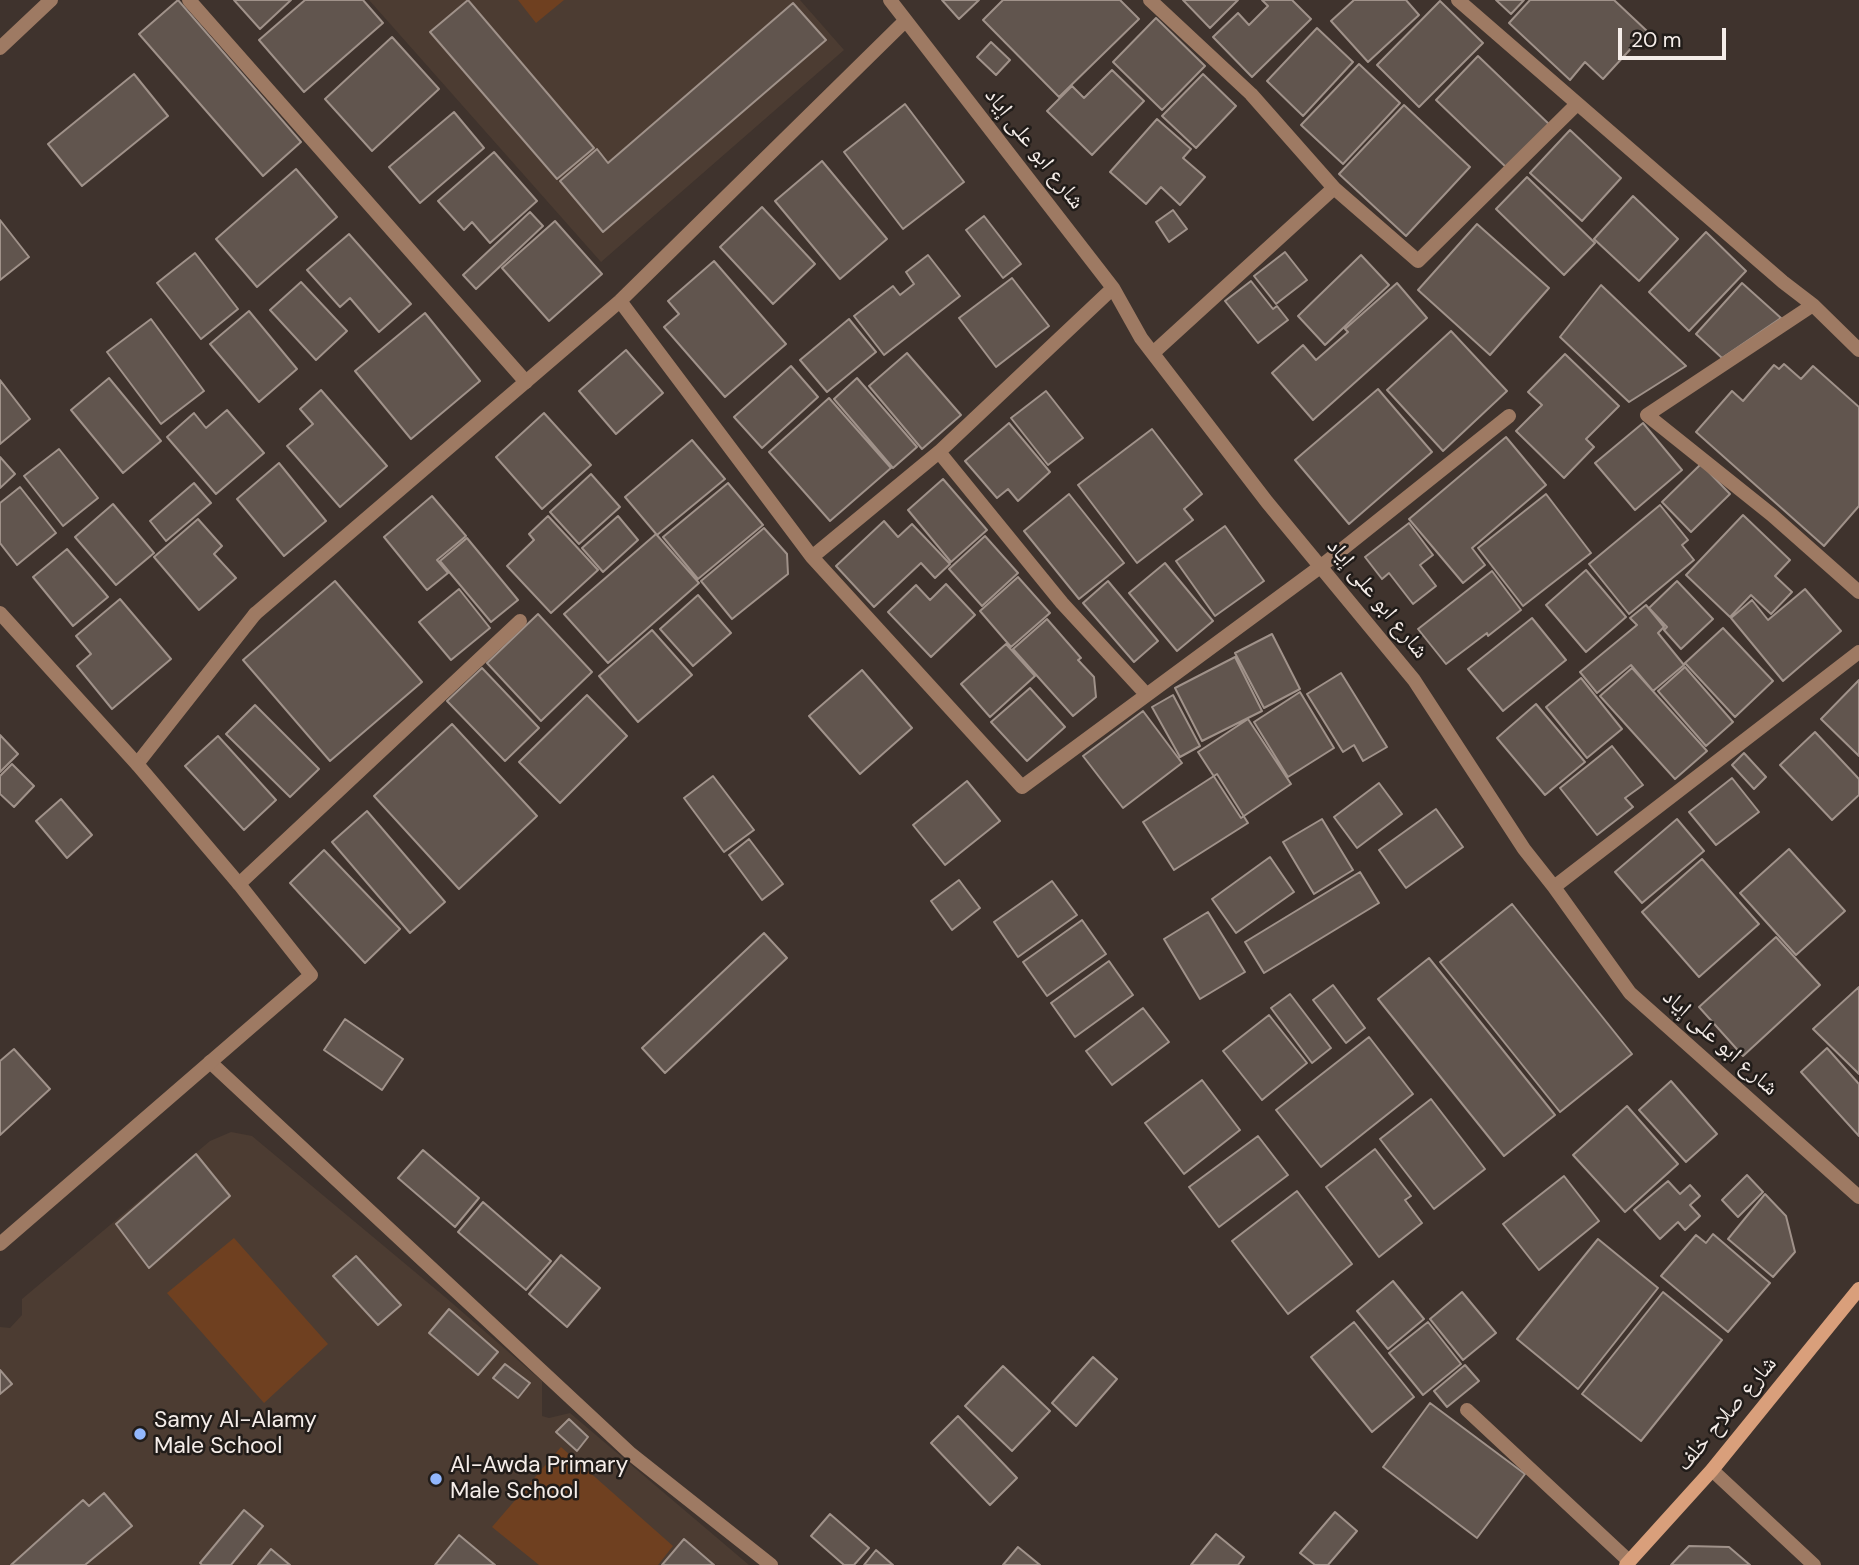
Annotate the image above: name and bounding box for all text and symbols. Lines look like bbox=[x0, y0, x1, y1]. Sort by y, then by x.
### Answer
scale bar bbox=[1621, 14, 1730, 58]
text: 20 m bbox=[1631, 26, 1682, 54]
street label: شارع ابو على إياد bbox=[978, 83, 1090, 215]
street label: شارع ابو على إياد bbox=[1320, 533, 1434, 665]
street label: شارع ابو على إياد bbox=[1656, 984, 1784, 1102]
street label: شارع صلاح خلف bbox=[1671, 1351, 1783, 1477]
place label: Samy Al-Alamy Male School bbox=[154, 1407, 317, 1461]
marker: Samy Al-Alamy Male School bbox=[132, 1426, 148, 1442]
place label: Al-Awda Primary Male School bbox=[450, 1452, 628, 1506]
marker: Al-Awda Primary Male School bbox=[428, 1471, 444, 1487]

